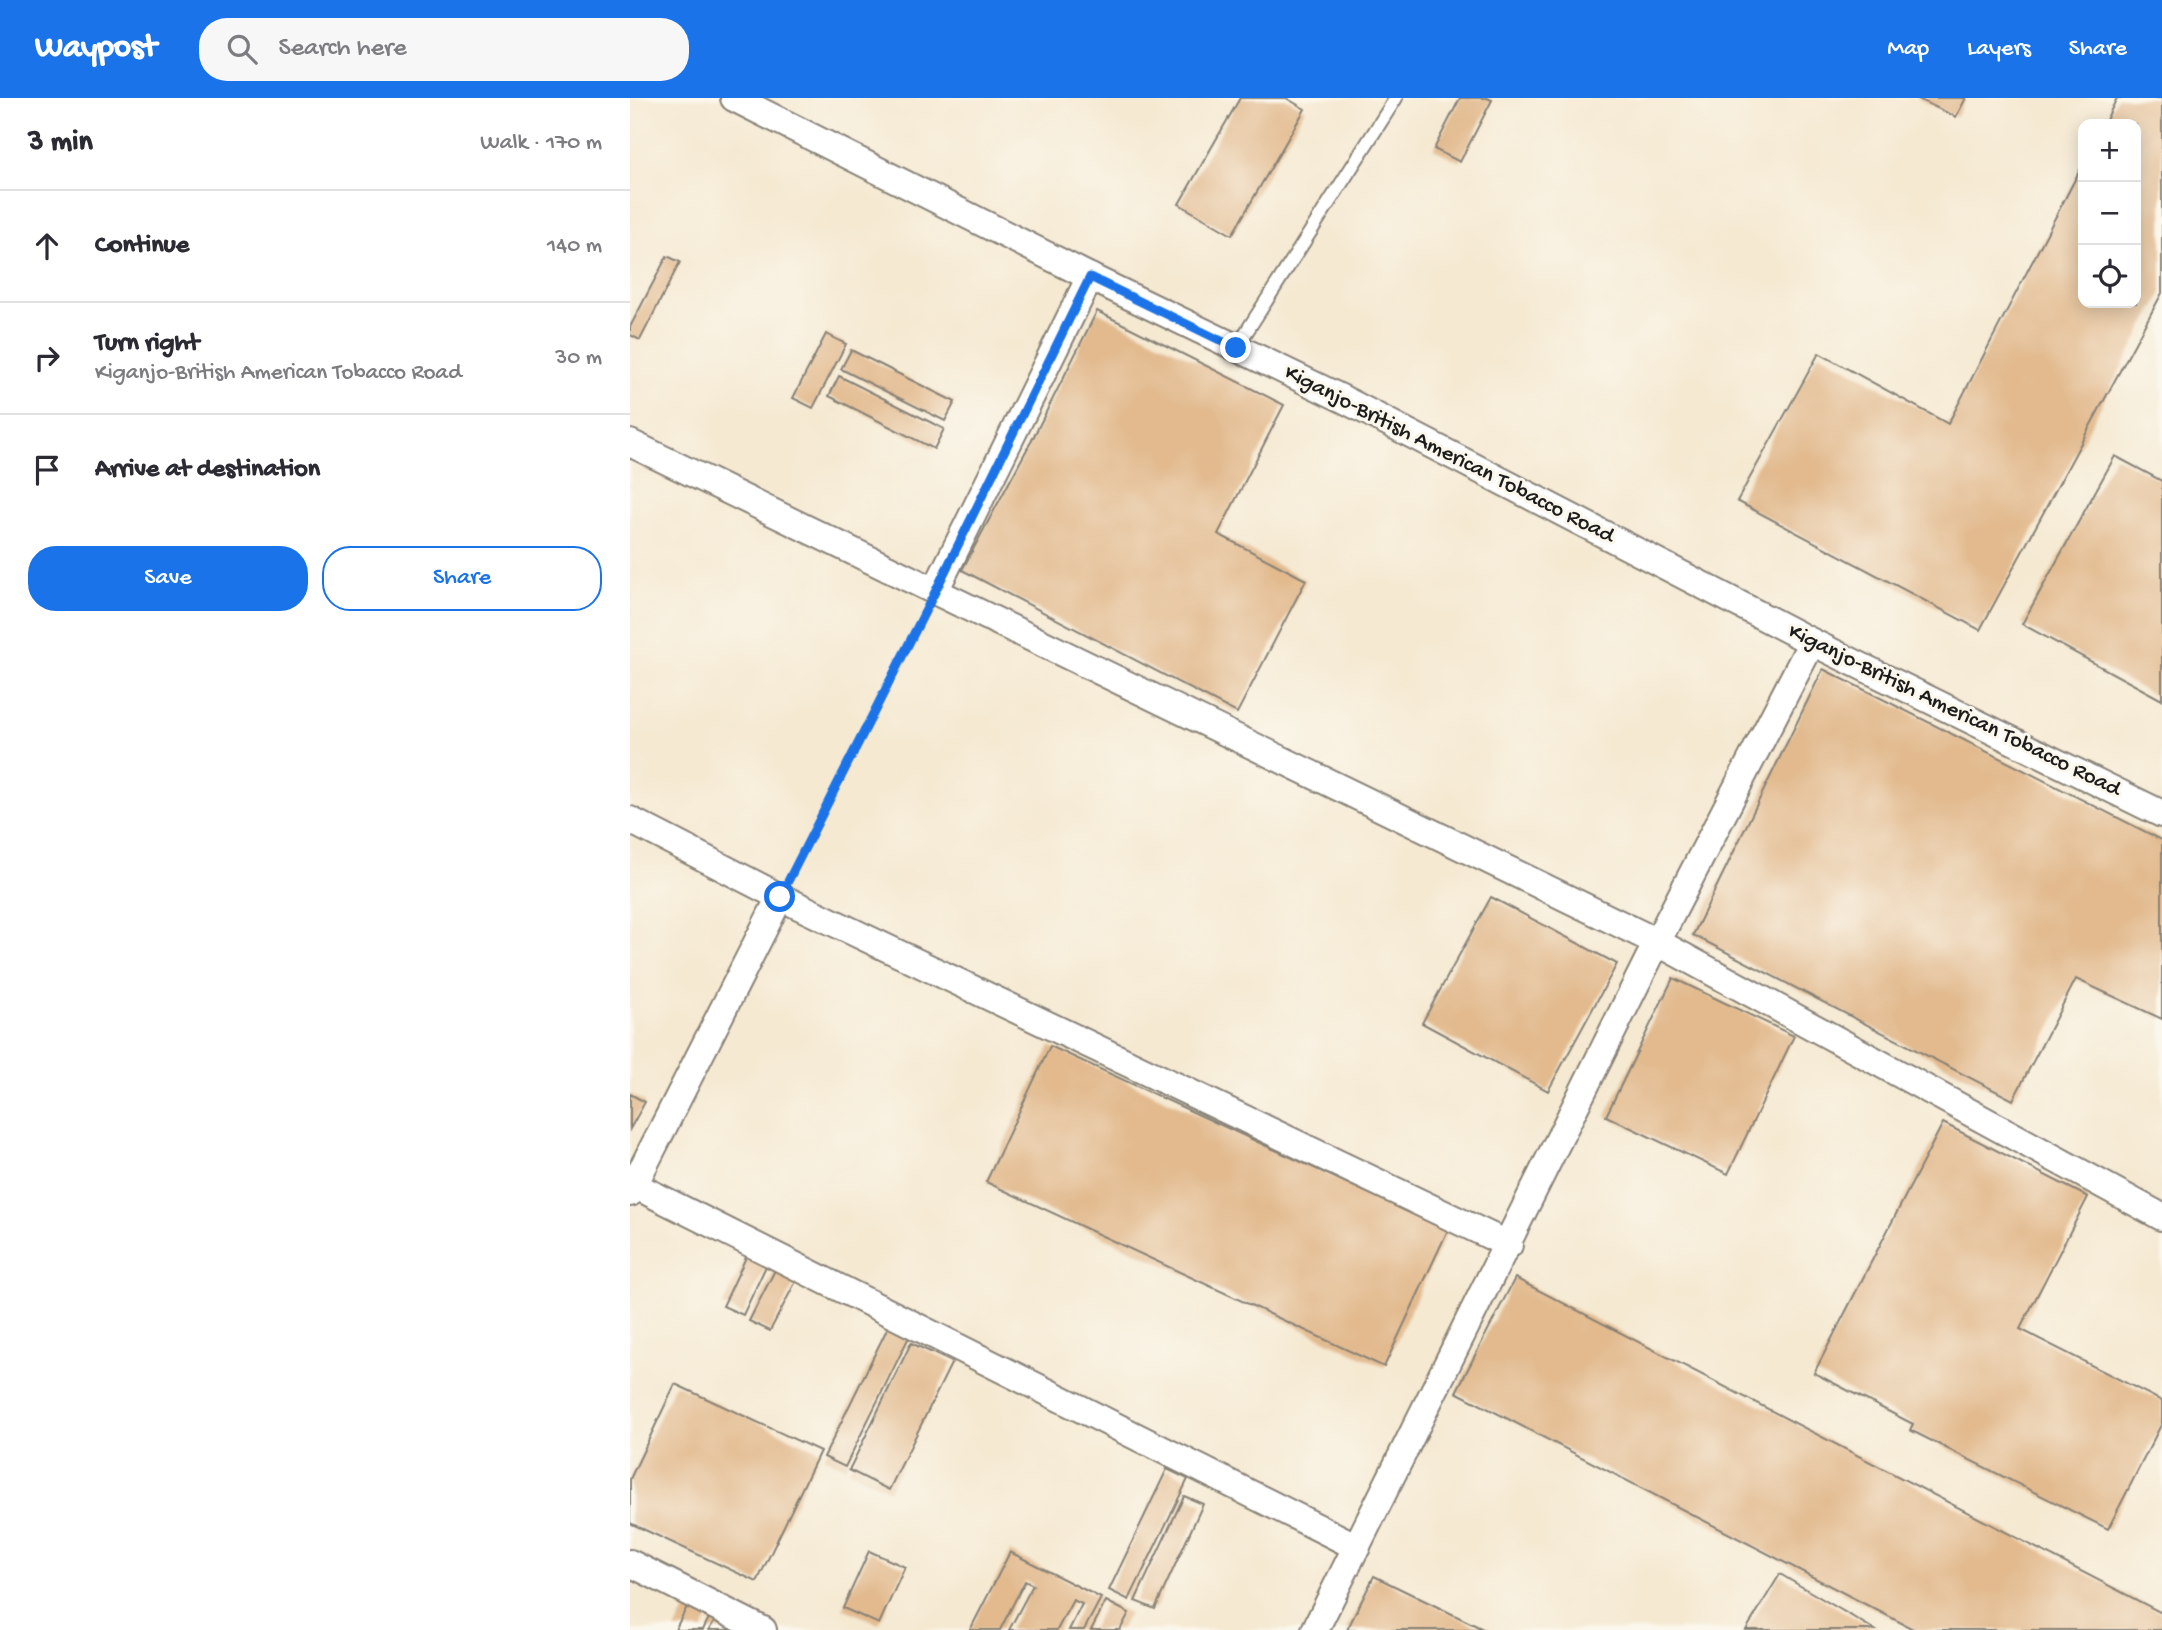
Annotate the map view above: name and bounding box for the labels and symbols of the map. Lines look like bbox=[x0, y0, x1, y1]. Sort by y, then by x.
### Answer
route end bbox=[1220, 332, 1251, 363]
street label: Kiganjo-British American Tobacco Road bbox=[1280, 360, 1620, 551]
street label: Kiganjo-British American Tobacco Road bbox=[1783, 619, 2126, 804]
route start bbox=[764, 881, 795, 912]

